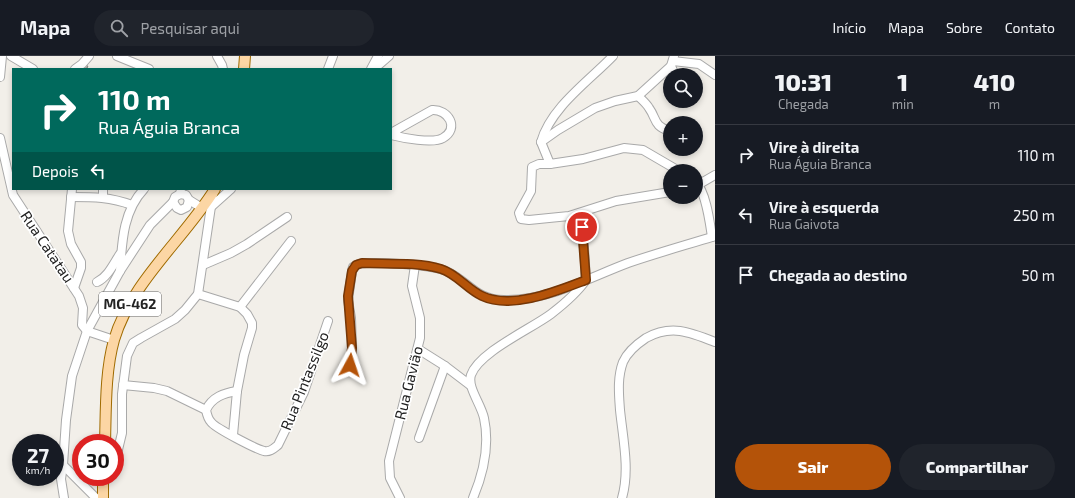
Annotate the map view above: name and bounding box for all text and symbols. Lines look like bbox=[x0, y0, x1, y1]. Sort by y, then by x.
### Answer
search box bbox=[94, 10, 374, 46]
text: Mapa bbox=[20, 16, 70, 39]
icon: search bbox=[108, 17, 130, 39]
text: Pesquisar aqui bbox=[140, 19, 240, 37]
text: Início bbox=[833, 19, 866, 36]
text: Mapa bbox=[888, 19, 924, 36]
text: Sobre bbox=[946, 19, 983, 36]
text: Contato bbox=[1005, 19, 1055, 36]
text: 10:31 bbox=[775, 67, 832, 96]
text: 1 bbox=[897, 67, 908, 96]
text: 410 bbox=[973, 67, 1015, 96]
map controls bbox=[663, 68, 703, 204]
button: search bbox=[663, 68, 703, 108]
text: 110 m bbox=[98, 82, 171, 116]
icon: right bbox=[32, 84, 84, 136]
text: Chegada bbox=[778, 96, 829, 112]
text: min bbox=[892, 96, 914, 112]
text: m bbox=[989, 96, 1000, 112]
text: Rua Águia Branca bbox=[98, 116, 240, 138]
button: + bbox=[663, 116, 703, 156]
text: Vire à direita bbox=[769, 138, 859, 156]
icon: right bbox=[735, 144, 757, 166]
text: 110 m bbox=[1018, 146, 1055, 164]
text: Rua Águia Branca bbox=[769, 156, 872, 172]
icon: left bbox=[87, 160, 109, 182]
text: Depois bbox=[32, 162, 79, 180]
button: − bbox=[663, 164, 703, 204]
text: Vire à esquerda bbox=[769, 198, 879, 216]
icon: left bbox=[735, 204, 757, 226]
text: 250 m bbox=[1013, 206, 1055, 224]
street label: Rua Catatau bbox=[17, 207, 78, 286]
pin bbox=[565, 210, 599, 244]
icon: arrive bbox=[571, 216, 593, 238]
text: Rua Gaivota bbox=[769, 216, 839, 232]
icon: arrive bbox=[735, 264, 757, 286]
text: Chegada ao destino bbox=[769, 266, 907, 284]
text: 50 m bbox=[1021, 266, 1055, 284]
road number: MG-462 bbox=[99, 292, 161, 316]
street label: Rua Pintassilgo bbox=[276, 329, 332, 433]
position arrow bbox=[329, 344, 371, 386]
street label: Rua Gavião bbox=[390, 344, 426, 422]
speed limit sign: 30 bbox=[72, 434, 124, 486]
text: 27 bbox=[27, 443, 49, 467]
button: Sair bbox=[735, 444, 891, 490]
button: Compartilhar bbox=[899, 444, 1055, 490]
text: km/h bbox=[26, 464, 50, 476]

